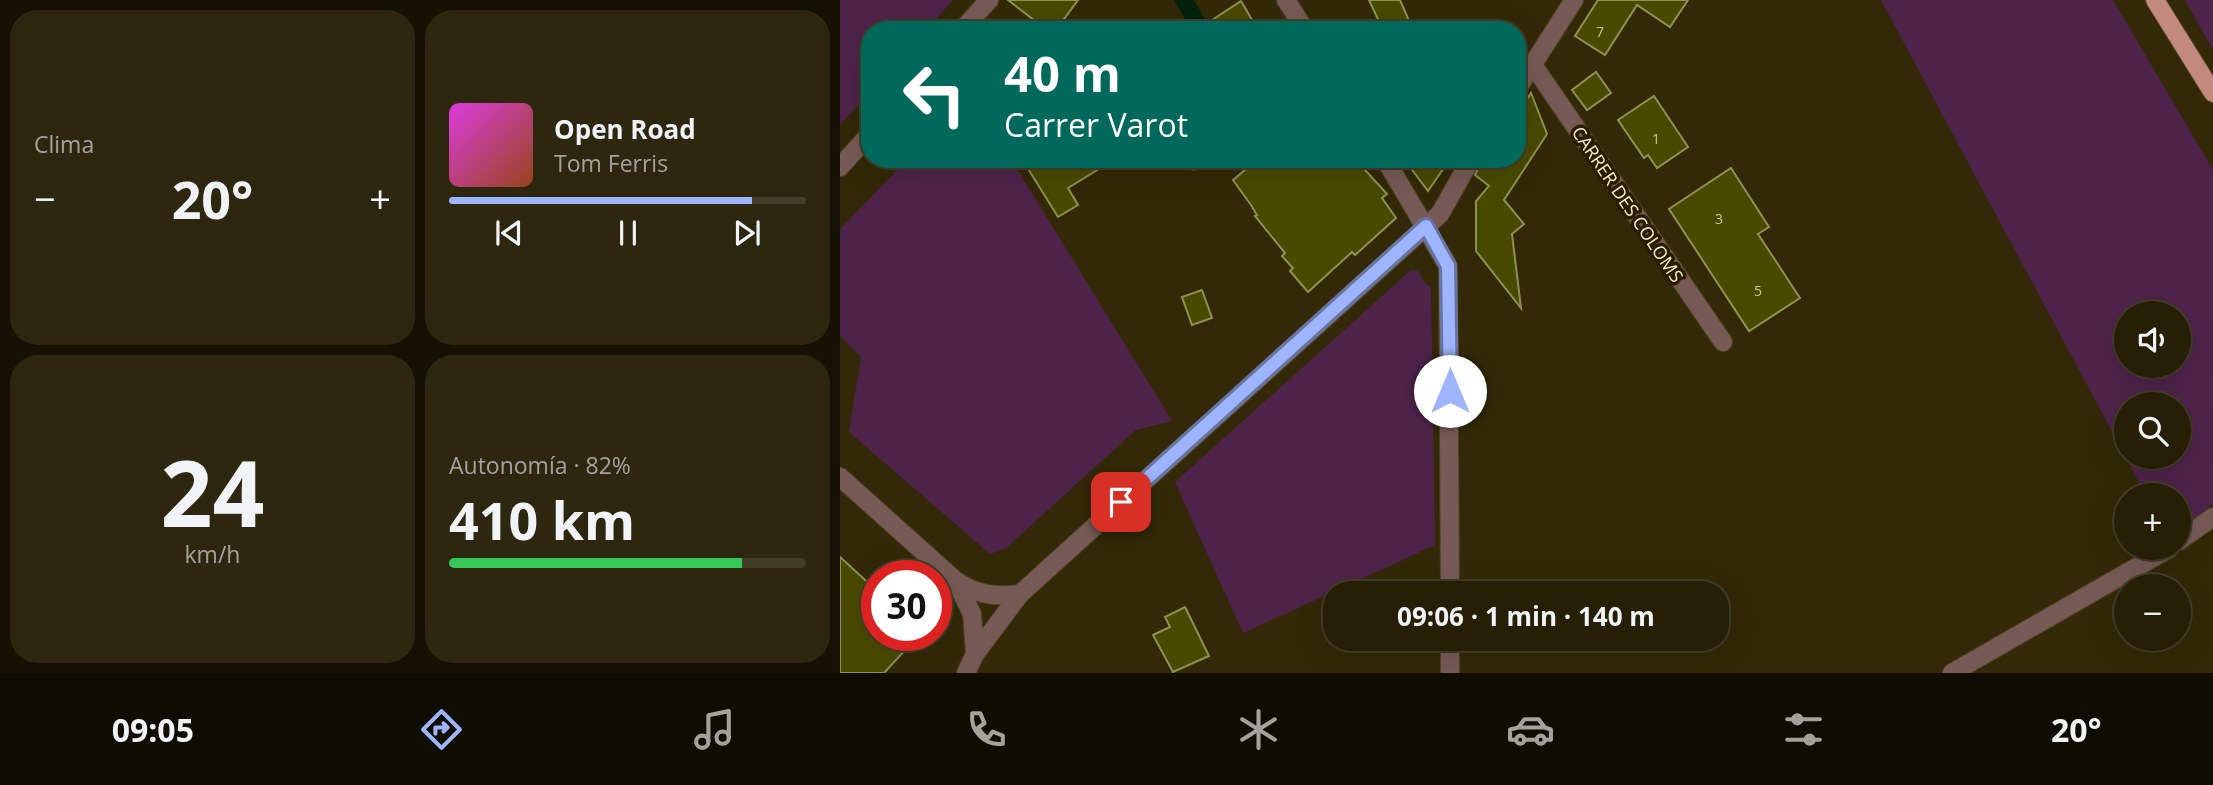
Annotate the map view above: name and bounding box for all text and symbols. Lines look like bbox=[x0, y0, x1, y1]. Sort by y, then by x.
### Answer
house number: 7 bbox=[1596, 22, 1604, 41]
text: 40 m bbox=[1004, 40, 1121, 106]
icon: left bbox=[889, 49, 980, 140]
text: Carrer Varot bbox=[1004, 103, 1188, 146]
text: Open Road bbox=[554, 111, 696, 147]
street label: CARRER DES COLOMS bbox=[1567, 121, 1689, 287]
text: Clima bbox=[34, 128, 94, 160]
house number: 1 bbox=[1652, 129, 1660, 148]
text: Tom Ferris bbox=[554, 147, 668, 179]
text: 20° bbox=[172, 163, 253, 234]
text: − bbox=[34, 172, 56, 224]
text: + bbox=[369, 172, 391, 224]
house number: 3 bbox=[1715, 209, 1723, 228]
icon: previous bbox=[490, 214, 528, 252]
icon: pause bbox=[609, 214, 647, 252]
icon: next bbox=[728, 214, 766, 252]
house number: 5 bbox=[1754, 281, 1762, 300]
map controls bbox=[2114, 301, 2191, 651]
button: sound bbox=[2114, 301, 2191, 378]
position arrow bbox=[1413, 354, 1487, 428]
button: search bbox=[2114, 392, 2191, 469]
text: 24 bbox=[160, 430, 265, 554]
text: Autonomía · 82% bbox=[449, 449, 631, 481]
pin bbox=[1091, 472, 1151, 532]
icon: arrive bbox=[1102, 483, 1140, 521]
button: + bbox=[2114, 483, 2191, 560]
text: 410 km bbox=[449, 484, 635, 555]
text: km/h bbox=[185, 538, 240, 570]
speed limit sign: 30 bbox=[861, 560, 952, 651]
button: − bbox=[2114, 574, 2191, 651]
text: 09:06 · 1 min · 140 m bbox=[1397, 598, 1655, 634]
icon: directions bbox=[417, 705, 466, 754]
icon: music bbox=[690, 705, 739, 754]
icon: phone bbox=[962, 705, 1011, 754]
icon: climate bbox=[1234, 705, 1283, 754]
icon: car bbox=[1506, 705, 1555, 754]
icon: filters bbox=[1779, 705, 1828, 754]
text: 09:05 bbox=[112, 708, 194, 751]
text: 20° bbox=[2051, 708, 2101, 751]

